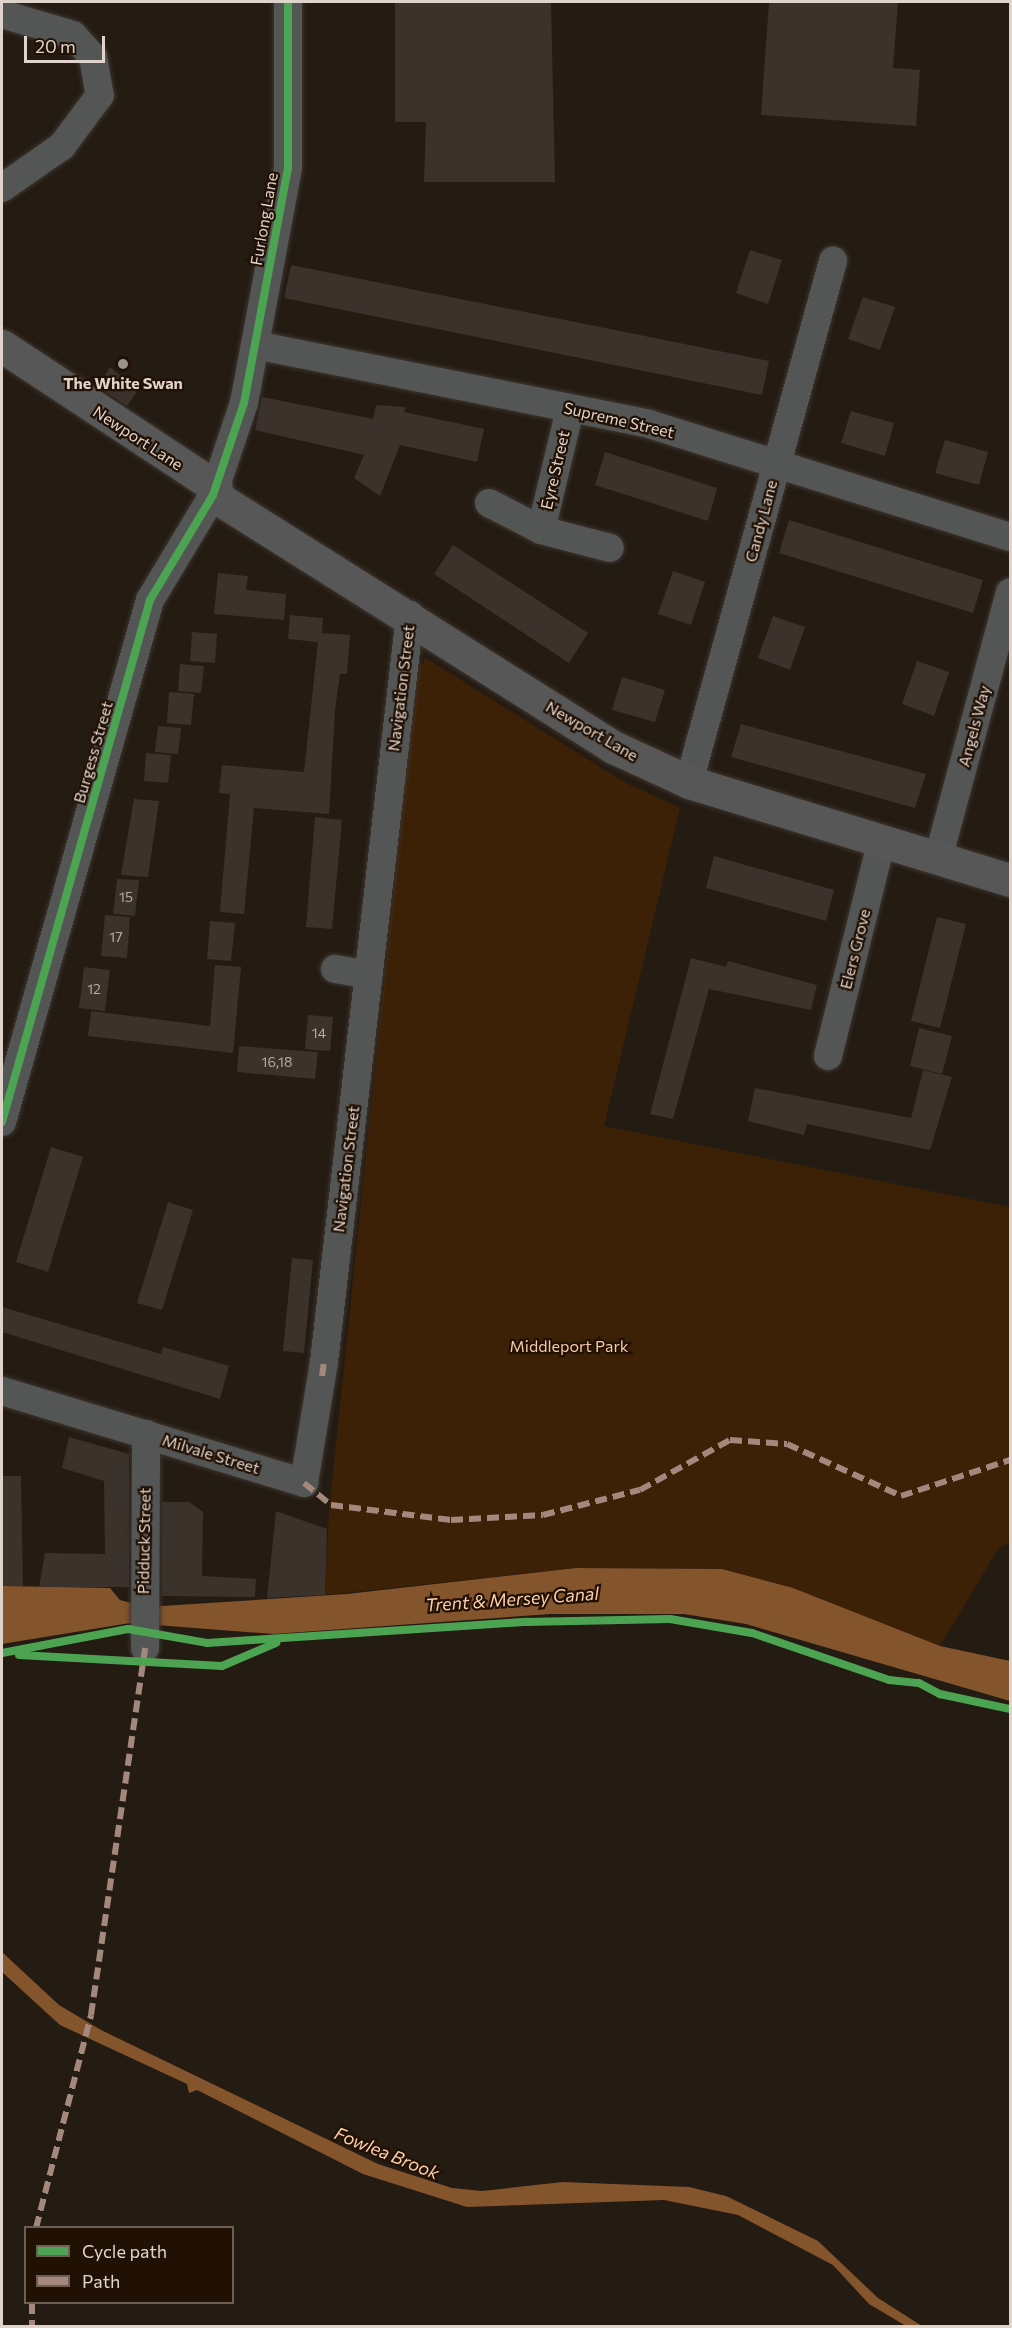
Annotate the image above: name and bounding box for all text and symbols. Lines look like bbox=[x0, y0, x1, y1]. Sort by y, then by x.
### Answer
scale bar bbox=[27, 24, 108, 62]
text: 20 m bbox=[35, 35, 76, 57]
street label: Furlong Lane bbox=[246, 171, 282, 267]
marker: The White Swan bbox=[116, 357, 130, 371]
place label: The White Swan bbox=[63, 373, 183, 393]
street label: Supreme Street bbox=[562, 398, 676, 442]
street label: Newport Lane bbox=[89, 402, 187, 474]
street label: Eyre Street bbox=[537, 429, 573, 511]
street label: Candy Lane bbox=[741, 478, 781, 564]
street label: Navigation Street bbox=[384, 624, 418, 752]
street label: Angels Way bbox=[954, 683, 994, 769]
street label: Newport Lane bbox=[542, 697, 642, 765]
street label: Burgess Street bbox=[69, 699, 117, 805]
house number: 15 bbox=[119, 889, 133, 905]
street label: Elers Grove bbox=[836, 907, 874, 991]
house number: 17 bbox=[109, 929, 123, 945]
house number: 12 bbox=[87, 981, 101, 997]
house number: 14 bbox=[312, 1025, 326, 1041]
house number: 16,18 bbox=[262, 1054, 292, 1070]
street label: Navigation Street bbox=[329, 1105, 363, 1233]
park label: Middleport Park bbox=[510, 1336, 628, 1356]
street label: Milvale Street bbox=[160, 1430, 262, 1478]
street label: Pidduck Street bbox=[133, 1488, 155, 1594]
water label: Trent & Mersey Canal bbox=[424, 1582, 600, 1616]
water label: Fowlea Brook bbox=[331, 2122, 443, 2184]
legend bbox=[24, 2226, 234, 2304]
text: Cycle path bbox=[82, 2240, 167, 2262]
text: Path bbox=[82, 2270, 120, 2292]

